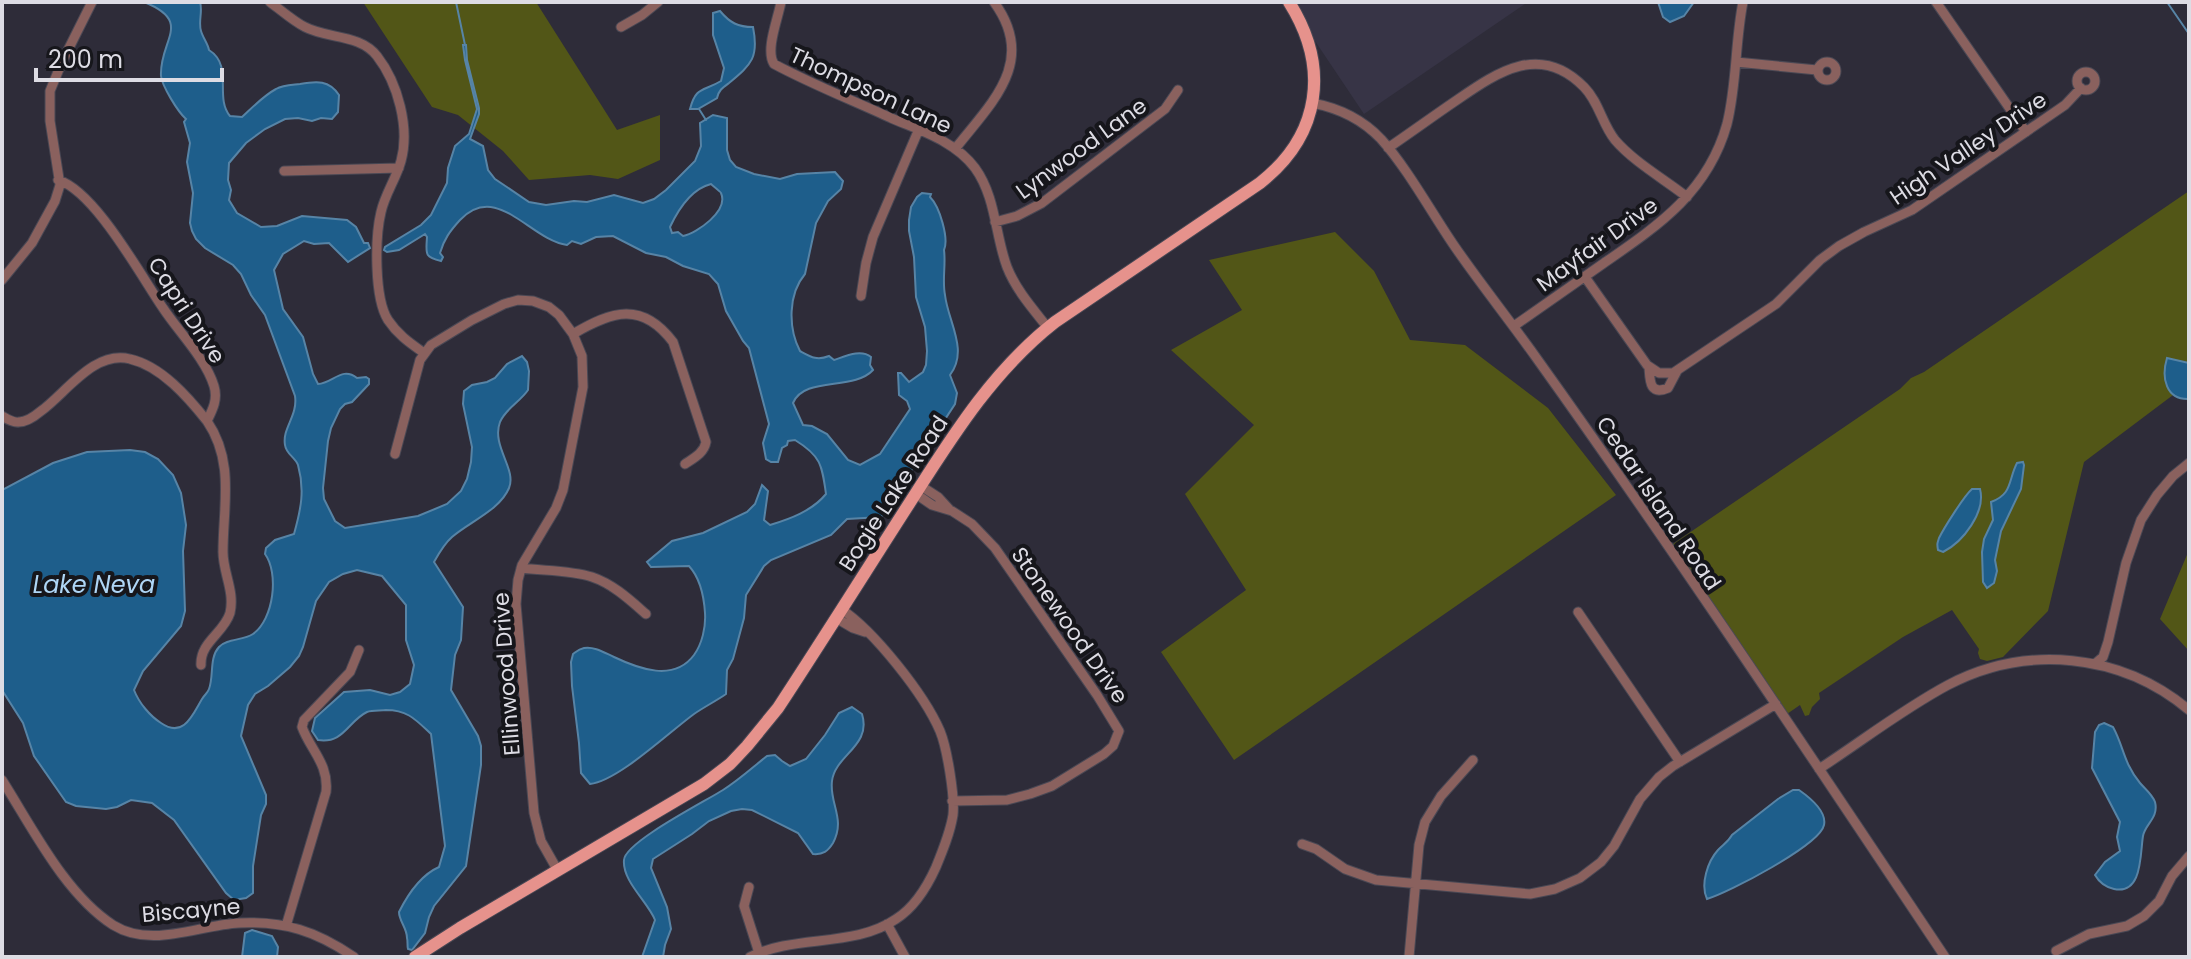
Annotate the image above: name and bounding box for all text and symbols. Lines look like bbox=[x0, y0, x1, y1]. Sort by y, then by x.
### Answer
scale bar bbox=[36, 32, 222, 82]
street label: Thompson Lane bbox=[785, 39, 957, 142]
text: 200 m bbox=[48, 43, 123, 76]
street label: High Valley Drive bbox=[1884, 84, 2053, 212]
street label: Lynwood Lane bbox=[1009, 90, 1153, 207]
street label: Mayfair Drive bbox=[1530, 190, 1664, 299]
street label: Capri Drive bbox=[141, 251, 233, 370]
street label: Bogie Lake Road bbox=[831, 409, 955, 577]
street label: Cedar Island Road bbox=[1589, 410, 1728, 596]
street label: Stonewood Drive bbox=[1004, 541, 1135, 710]
water label: Lake Neva bbox=[33, 568, 155, 601]
street label: Ellinwood Drive bbox=[485, 591, 528, 757]
street label: Biscayne bbox=[141, 891, 242, 930]

